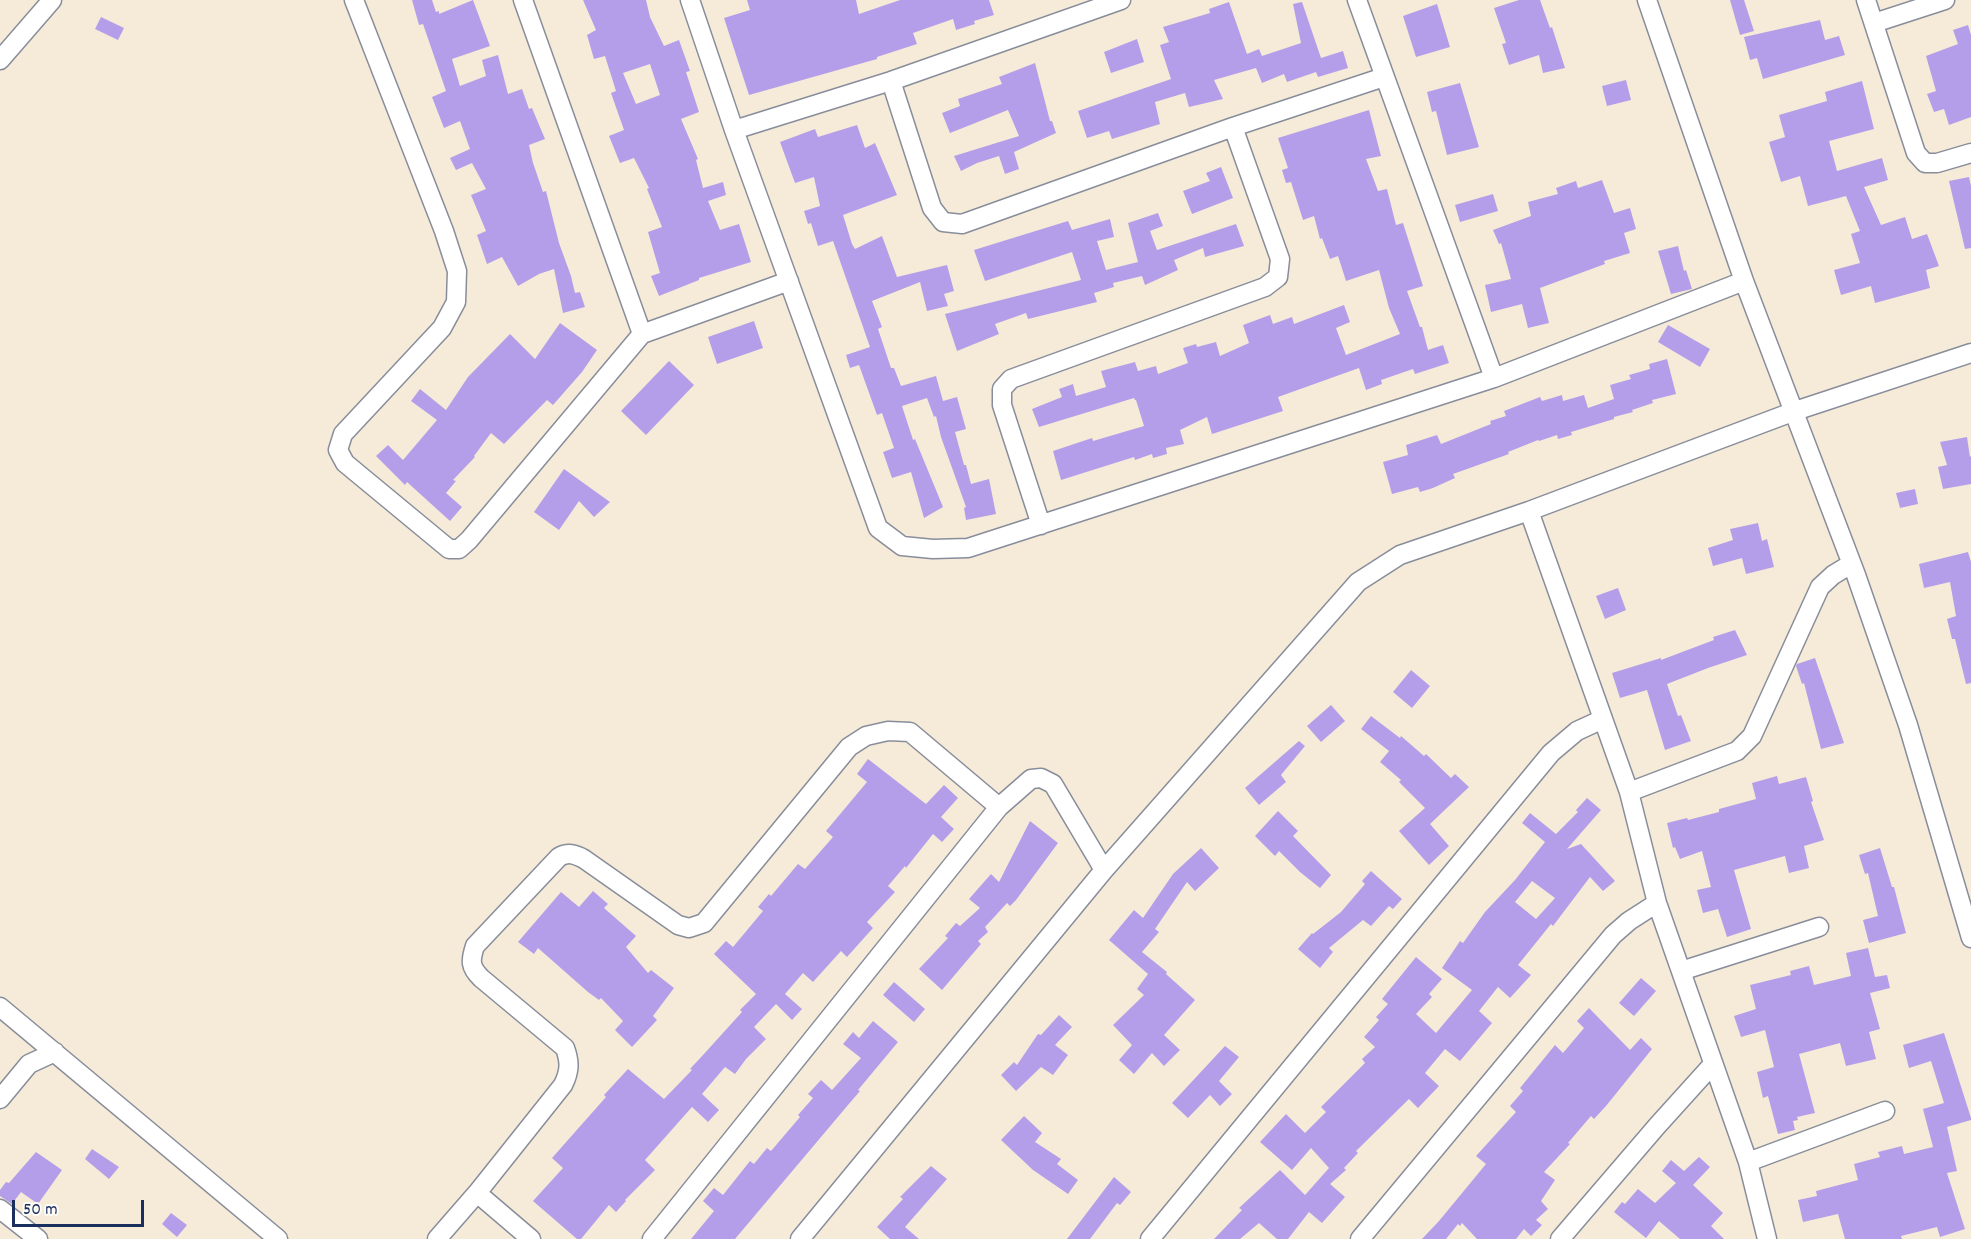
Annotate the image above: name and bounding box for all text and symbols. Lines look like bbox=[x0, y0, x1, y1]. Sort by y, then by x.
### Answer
scale bar bbox=[15, 1188, 147, 1226]
text: 50 m bbox=[23, 1198, 58, 1223]

